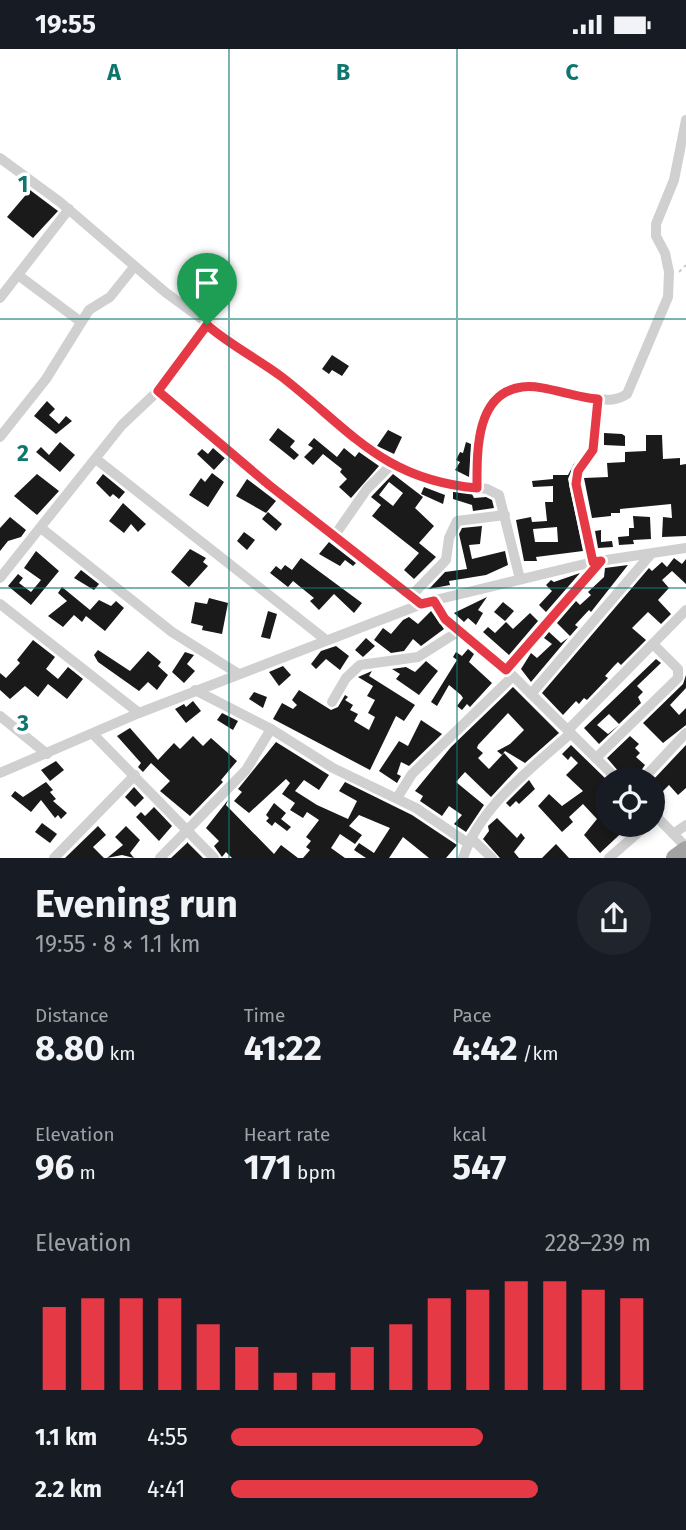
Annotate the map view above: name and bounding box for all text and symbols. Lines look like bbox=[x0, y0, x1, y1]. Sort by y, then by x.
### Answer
text: 19:55 bbox=[35, 9, 96, 40]
text: A bbox=[106, 58, 121, 86]
text: B bbox=[336, 58, 350, 86]
text: C bbox=[565, 58, 579, 86]
text: 1 bbox=[18, 170, 28, 198]
pin bbox=[177, 253, 237, 325]
icon: arrive bbox=[188, 264, 226, 302]
text: 2 bbox=[17, 439, 29, 467]
text: 3 bbox=[16, 709, 29, 737]
map controls bbox=[595, 767, 665, 837]
button: locate bbox=[595, 767, 665, 837]
text: Evening run bbox=[35, 881, 238, 927]
button: share bbox=[577, 881, 651, 955]
text: 19:55 · 8 × 1.1 km bbox=[35, 930, 200, 958]
text: Distance bbox=[35, 1004, 109, 1027]
text: Time bbox=[244, 1004, 285, 1027]
text: Pace bbox=[452, 1004, 492, 1027]
text: 8.80 bbox=[35, 1027, 105, 1069]
text: 41:22 bbox=[244, 1027, 322, 1069]
text: 4:42 bbox=[452, 1027, 518, 1069]
text: km bbox=[105, 1042, 136, 1065]
text: /km bbox=[518, 1042, 558, 1065]
text: Elevation bbox=[35, 1123, 115, 1146]
text: Heart rate bbox=[244, 1123, 330, 1146]
text: kcal bbox=[452, 1123, 487, 1146]
text: 96 bbox=[35, 1146, 74, 1188]
text: 171 bbox=[244, 1146, 292, 1188]
text: 547 bbox=[452, 1146, 506, 1188]
text: m bbox=[74, 1161, 96, 1184]
text: bpm bbox=[292, 1161, 336, 1184]
text: Elevation bbox=[35, 1229, 131, 1257]
text: 228–239 m bbox=[545, 1229, 651, 1257]
text: 1.1 km bbox=[35, 1423, 97, 1451]
text: 4:55 bbox=[147, 1423, 188, 1451]
text: 2.2 km bbox=[35, 1475, 102, 1503]
text: 4:41 bbox=[147, 1475, 186, 1503]

